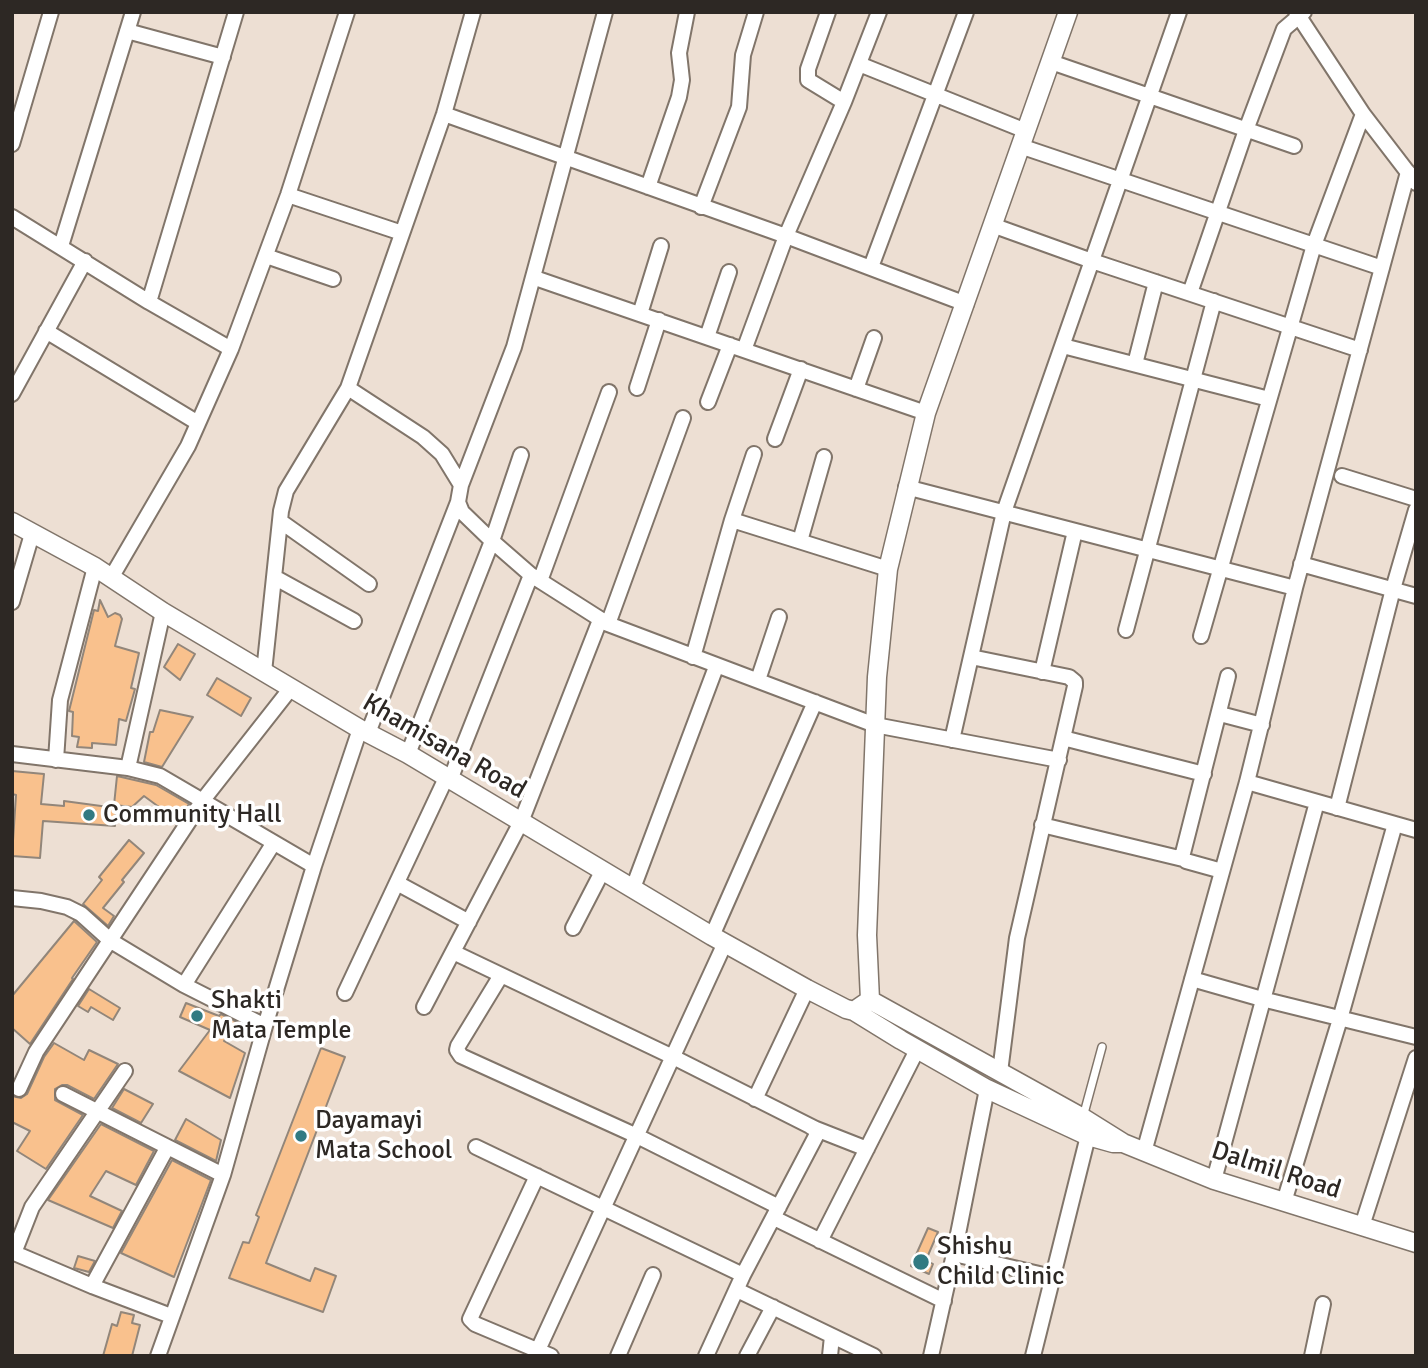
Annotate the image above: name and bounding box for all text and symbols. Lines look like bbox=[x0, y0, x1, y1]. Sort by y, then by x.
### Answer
street label: Khamisana Road bbox=[357, 688, 531, 806]
place label: Community Hall bbox=[103, 799, 282, 831]
marker: Community Hall bbox=[81, 807, 97, 823]
place label: Shakti Mata Temple bbox=[211, 985, 351, 1046]
marker: Shakti Mata Temple bbox=[189, 1008, 205, 1024]
place label: Dayamayi Mata School bbox=[315, 1105, 452, 1166]
marker: Dayamayi Mata School bbox=[293, 1128, 309, 1144]
street label: Dalmil Road bbox=[1207, 1135, 1345, 1207]
place label: Shishu Child Clinic bbox=[937, 1231, 1065, 1292]
marker: Shishu Child Clinic bbox=[911, 1252, 931, 1272]

